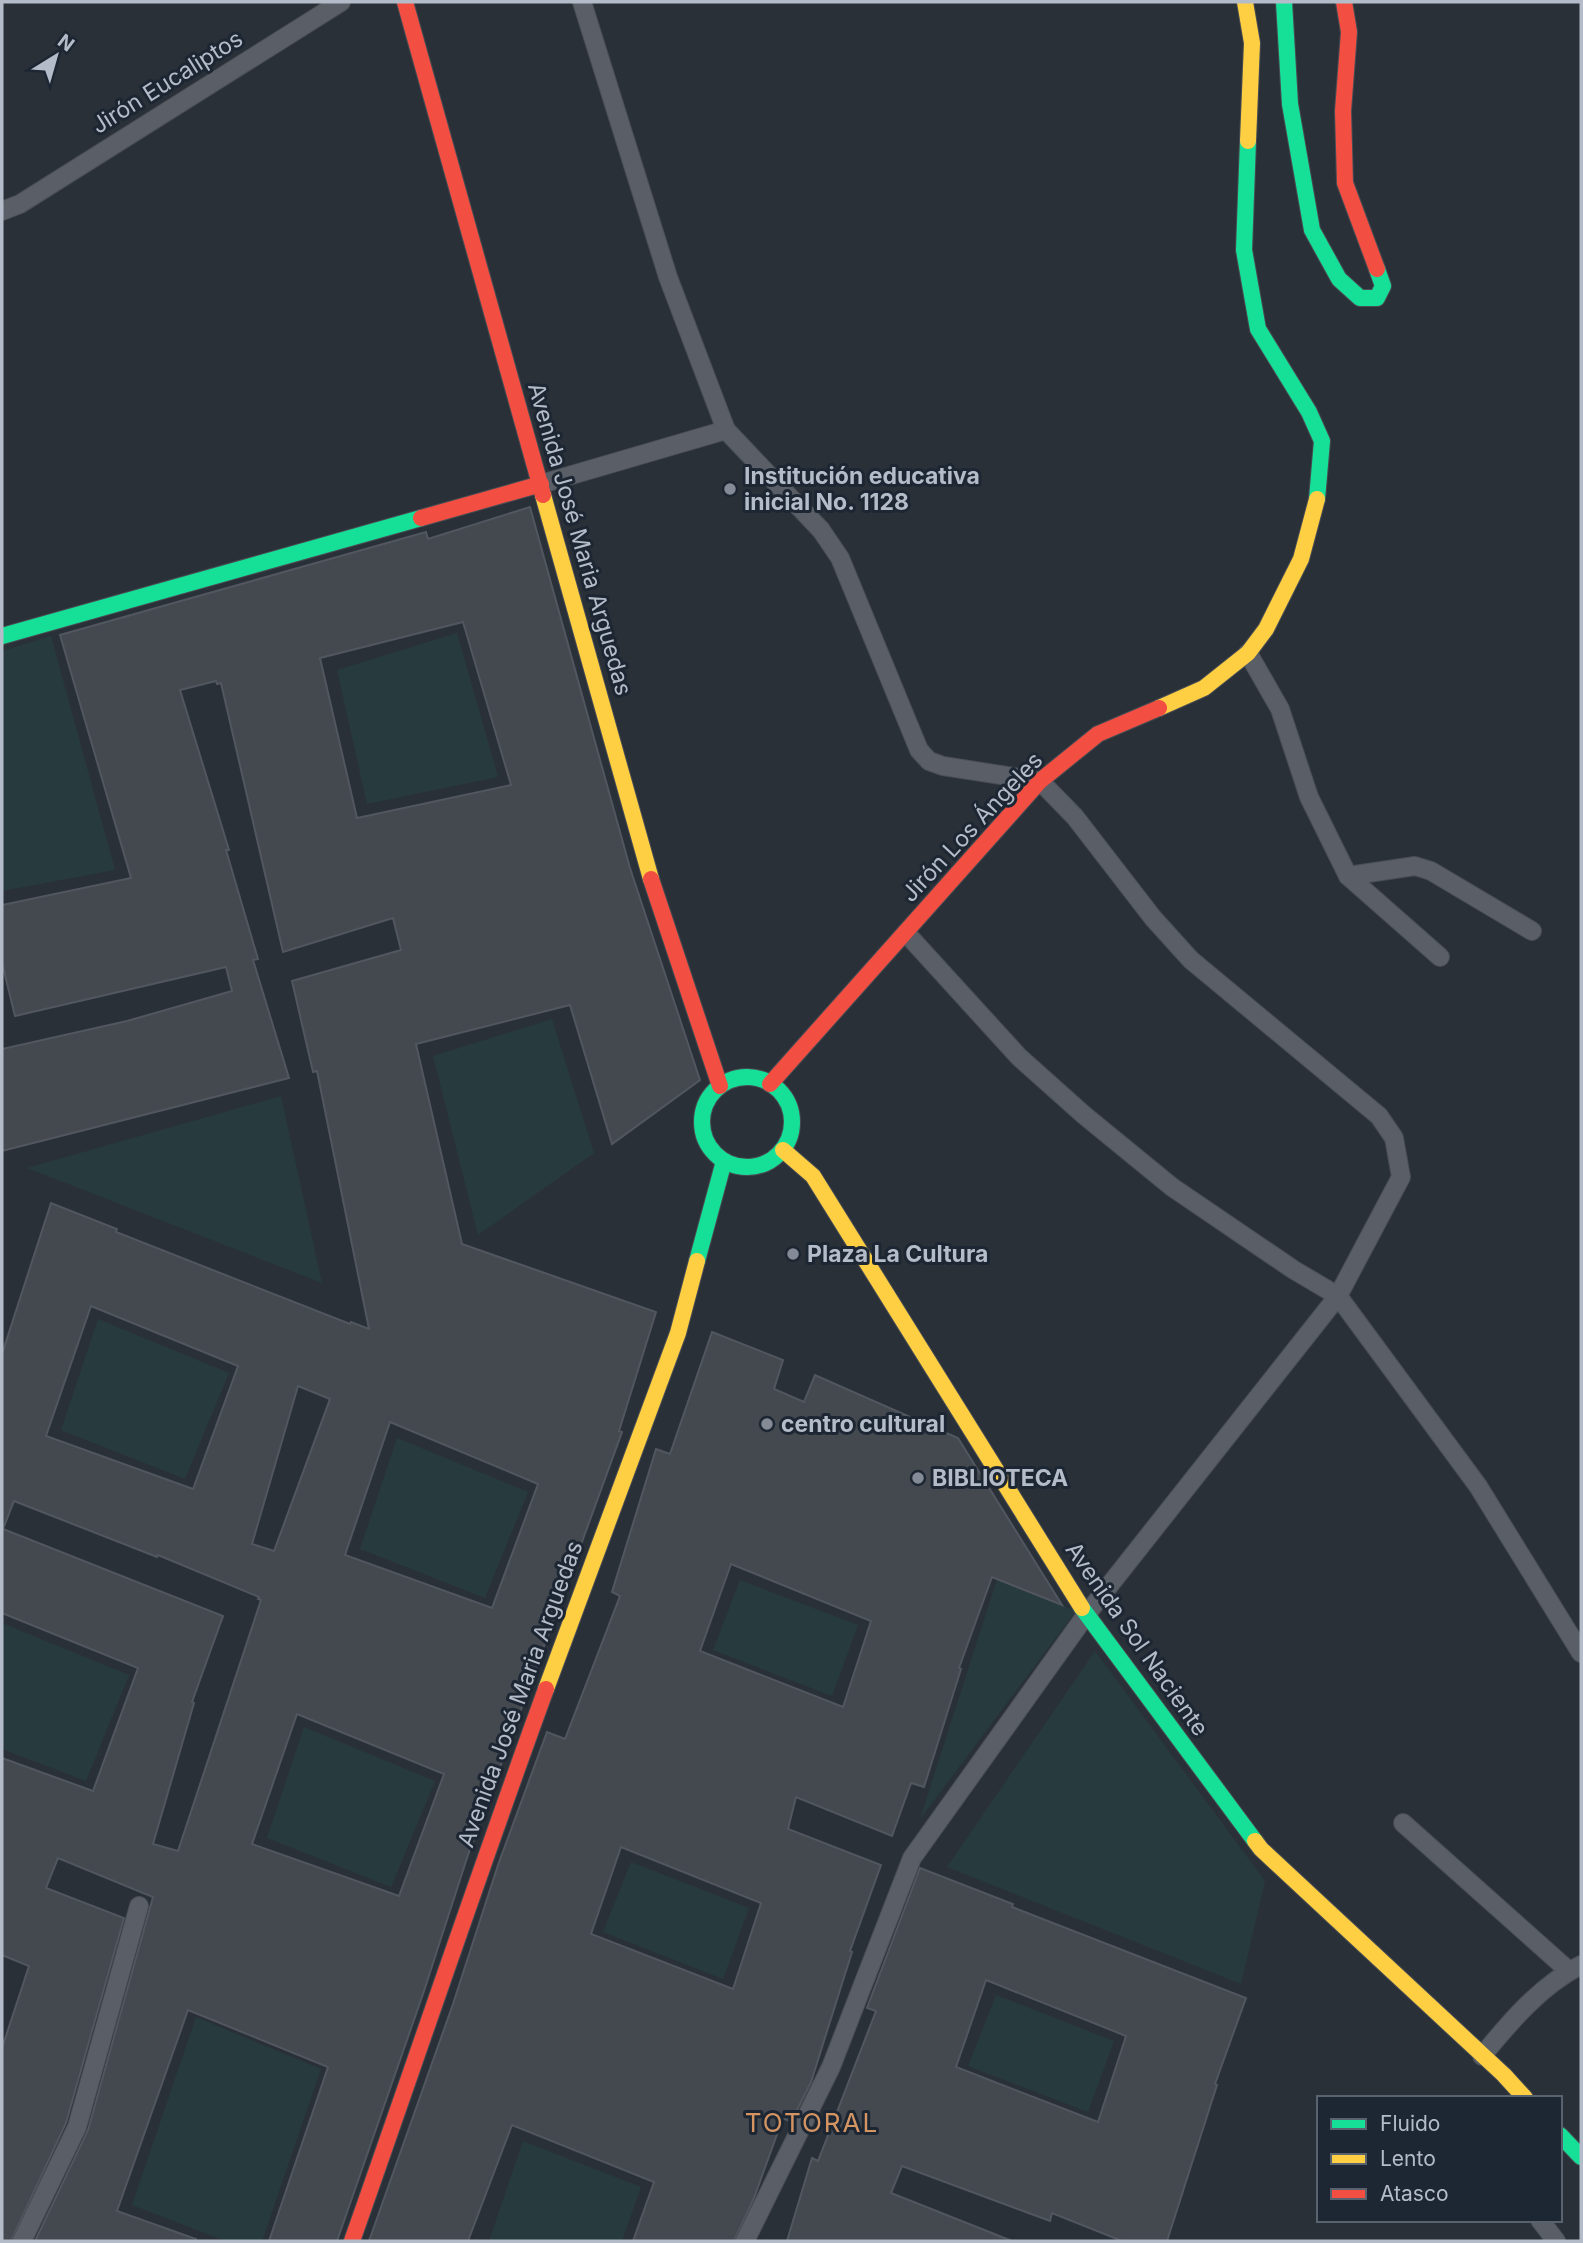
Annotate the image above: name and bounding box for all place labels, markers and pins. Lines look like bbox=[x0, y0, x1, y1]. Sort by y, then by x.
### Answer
place label: Institución educativa inicial No. 1128 bbox=[744, 462, 980, 516]
marker: Institución educativa inicial No. 1128 bbox=[722, 481, 738, 497]
place label: Plaza La Cultura bbox=[807, 1240, 988, 1268]
marker: Plaza La Cultura bbox=[785, 1246, 801, 1262]
place label: centro cultural bbox=[781, 1410, 945, 1438]
marker: centro cultural bbox=[759, 1416, 775, 1432]
place label: BIBLIOTECA bbox=[932, 1464, 1068, 1492]
marker: BIBLIOTECA bbox=[910, 1470, 926, 1486]

